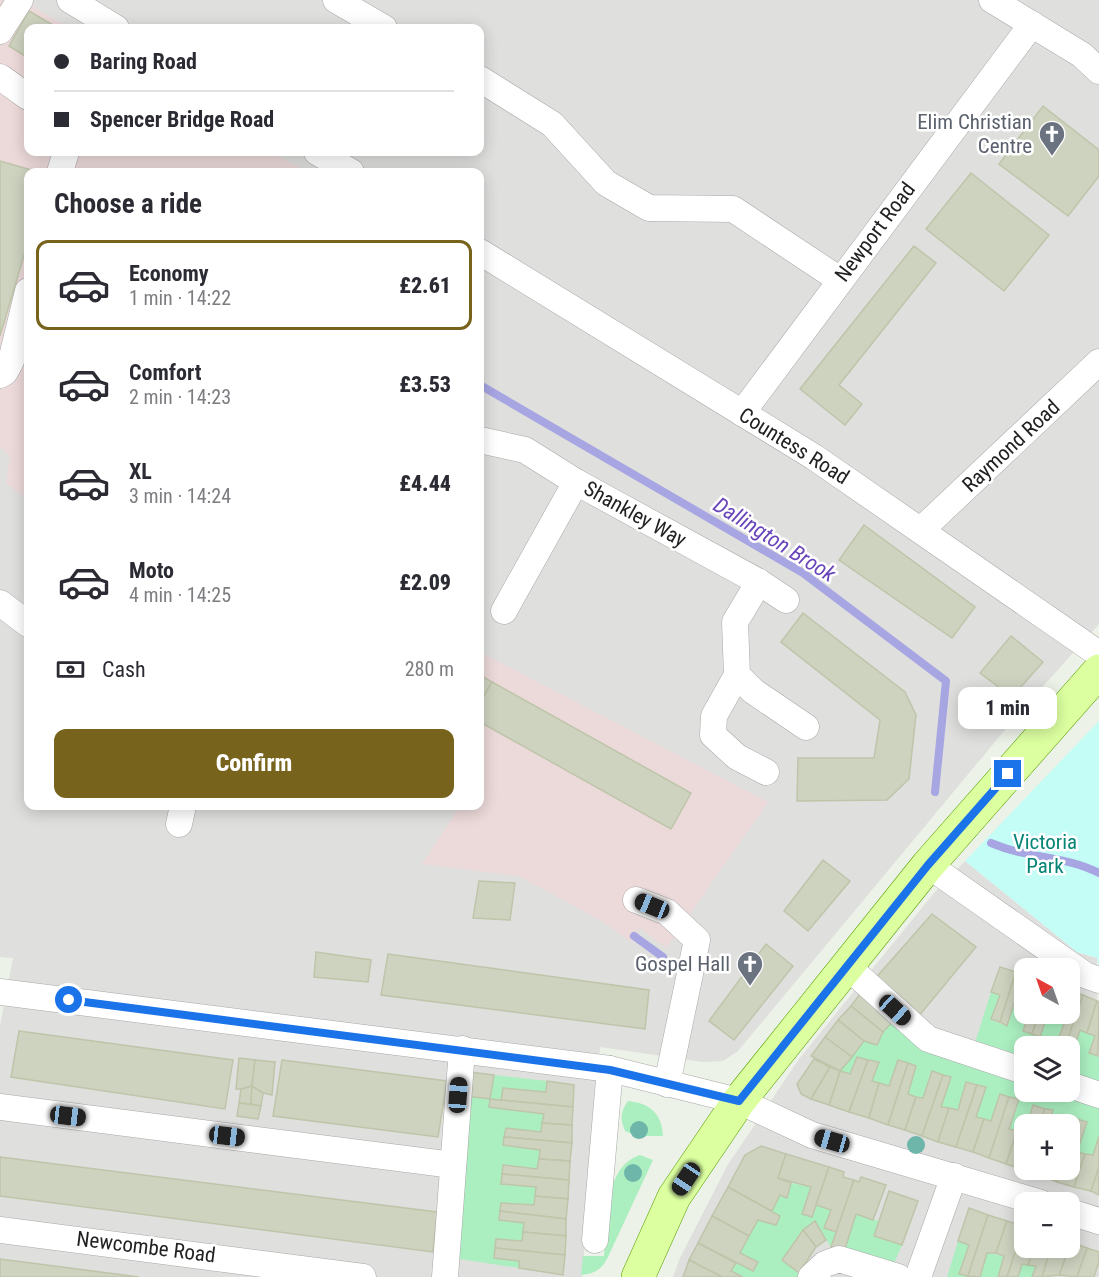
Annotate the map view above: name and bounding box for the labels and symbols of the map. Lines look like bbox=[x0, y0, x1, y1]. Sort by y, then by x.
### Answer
place label: Elim Christian Centre bbox=[917, 110, 1032, 158]
church icon: Elim Christian Centre bbox=[1037, 119, 1067, 157]
street label: Newport Road bbox=[830, 178, 920, 286]
street label: Raymond Road bbox=[958, 395, 1064, 497]
street label: Countess Road bbox=[735, 403, 853, 489]
street label: Shankley Way bbox=[580, 476, 691, 552]
water label: Dallington Brook bbox=[709, 492, 841, 587]
callout: 1 min bbox=[958, 687, 1058, 729]
route end bbox=[994, 760, 1021, 787]
park label: Victoria Park bbox=[1013, 830, 1077, 878]
car bbox=[632, 891, 672, 921]
church icon: Gospel Hall bbox=[735, 949, 765, 987]
place label: Gospel Hall bbox=[635, 952, 730, 976]
north arrow bbox=[1014, 958, 1080, 1024]
route start bbox=[55, 986, 82, 1013]
car bbox=[876, 991, 914, 1029]
car bbox=[448, 1076, 468, 1114]
car bbox=[49, 1105, 87, 1127]
car bbox=[208, 1125, 246, 1147]
car bbox=[812, 1127, 852, 1155]
car bbox=[668, 1159, 704, 1199]
street label: Newcombe Road bbox=[75, 1227, 217, 1267]

